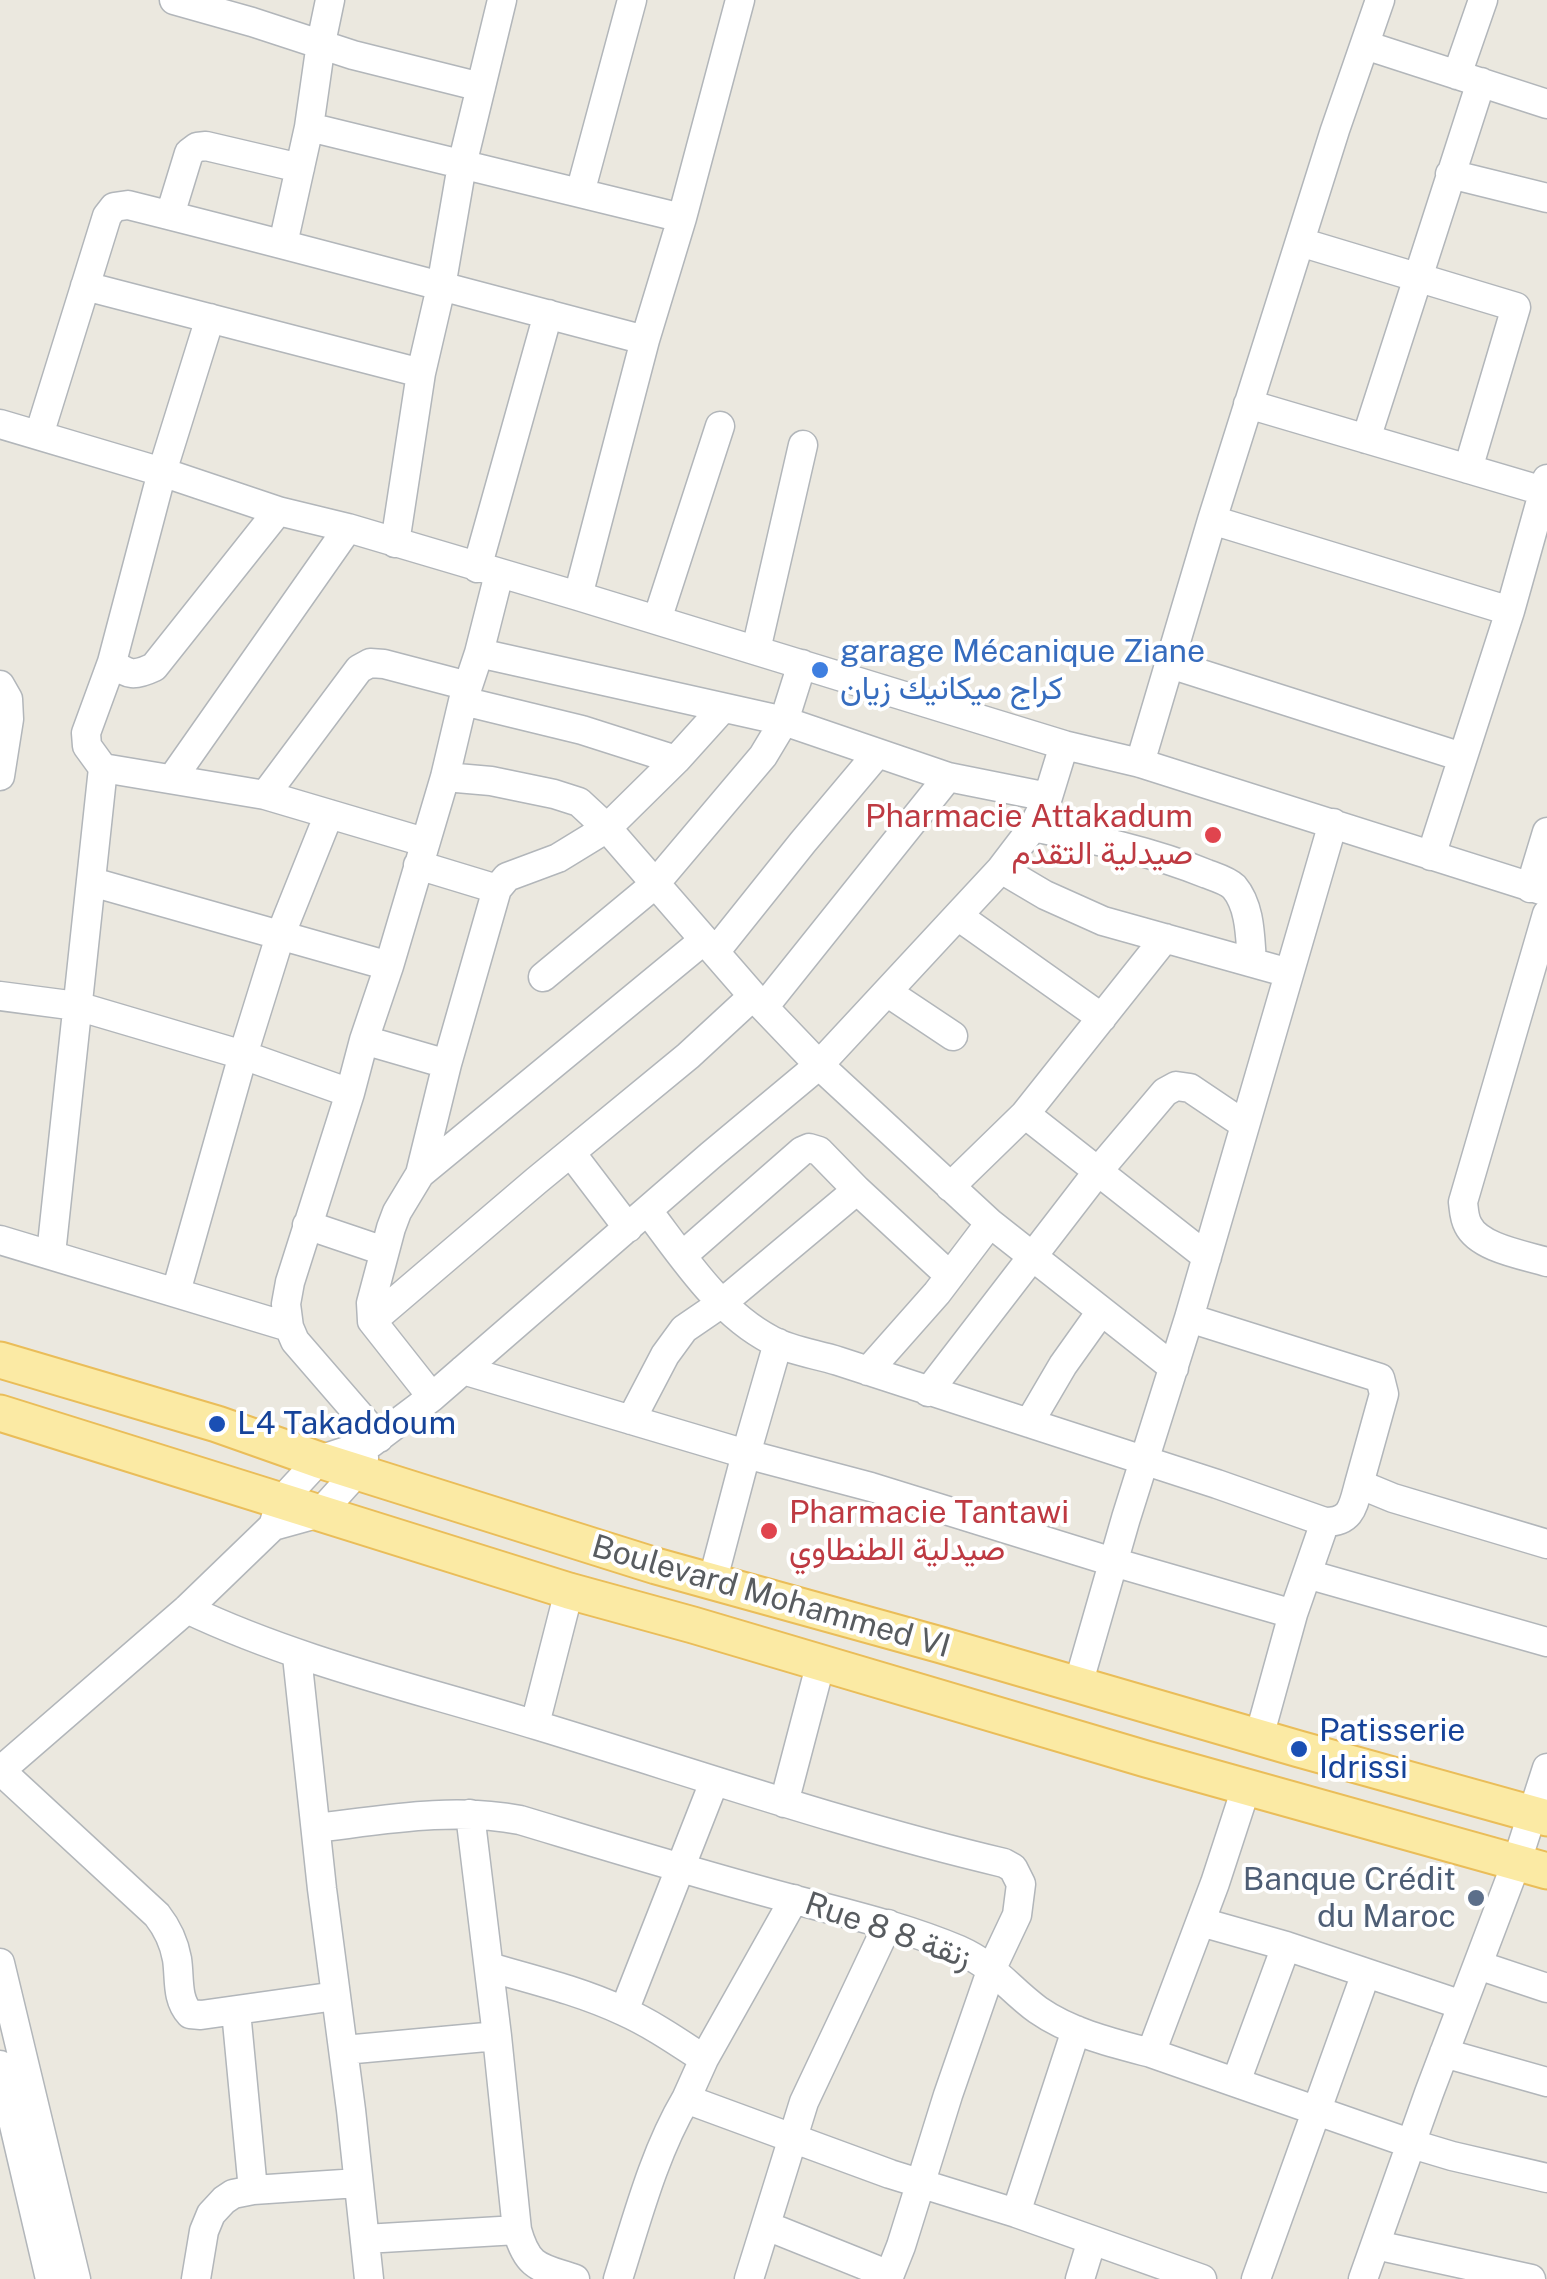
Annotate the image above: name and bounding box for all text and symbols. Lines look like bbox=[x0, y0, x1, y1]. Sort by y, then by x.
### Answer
place label: garage Mécanique Ziane كراج ميكانيك زيان bbox=[840, 633, 1205, 708]
marker: garage Mécanique Ziane كراج ميكانيك زيان bbox=[809, 659, 831, 681]
place label: Pharmacie Attakadum صيدلية التقدم bbox=[865, 798, 1193, 873]
marker: Pharmacie Attakadum صيدلية التقدم bbox=[1202, 824, 1224, 846]
place label: L4 Takaddoum bbox=[237, 1405, 456, 1443]
marker: L4 Takaddoum bbox=[206, 1413, 228, 1435]
place label: Pharmacie Tantawi صيدلية الطنطاوي bbox=[789, 1494, 1069, 1569]
marker: Pharmacie Tantawi صيدلية الطنطاوي bbox=[758, 1520, 780, 1542]
street label: Boulevard Mohammed VI bbox=[587, 1527, 955, 1667]
place label: Patisserie Idrissi bbox=[1319, 1712, 1465, 1787]
marker: Patisserie Idrissi bbox=[1288, 1738, 1310, 1760]
place label: Banque Crédit du Maroc bbox=[1243, 1861, 1456, 1936]
street label: Rue 8 8 زنقة bbox=[800, 1885, 976, 1977]
marker: Banque Crédit du Maroc bbox=[1465, 1887, 1487, 1909]

